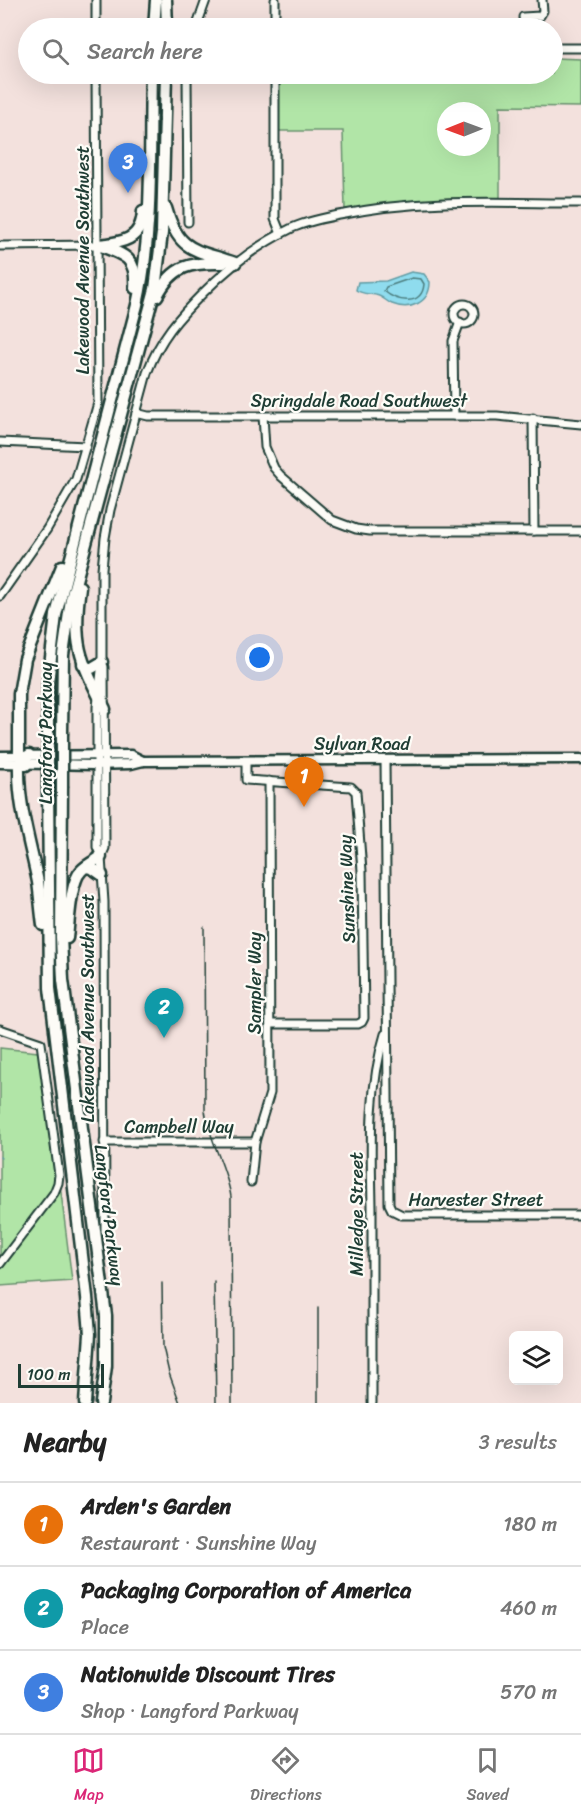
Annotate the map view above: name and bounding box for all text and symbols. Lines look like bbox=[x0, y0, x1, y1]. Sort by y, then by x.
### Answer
search box bbox=[18, 18, 563, 84]
text: Search here bbox=[87, 32, 203, 71]
icon: search bbox=[39, 35, 72, 68]
north arrow bbox=[437, 102, 491, 156]
pin: 3 bbox=[108, 144, 148, 193]
street label: Lakewood Avenue Southwest bbox=[67, 145, 99, 374]
street label: Springdale Road Southwest bbox=[251, 385, 468, 417]
your location bbox=[245, 643, 274, 672]
street label: Langford Parkway bbox=[30, 661, 62, 804]
street label: Sylvan Road bbox=[314, 728, 412, 760]
pin: 1 bbox=[284, 758, 324, 807]
street label: Sunshine Way bbox=[329, 833, 365, 944]
street label: Lakewood Avenue Southwest bbox=[72, 893, 104, 1122]
street label: Sampler Way bbox=[239, 931, 271, 1034]
pin: 2 bbox=[144, 988, 184, 1038]
street label: Campbell Way bbox=[124, 1111, 235, 1143]
street label: Langford Parkway bbox=[84, 1142, 134, 1288]
street label: Milledge Street bbox=[341, 1152, 373, 1276]
street label: Harvester Street bbox=[408, 1184, 544, 1216]
map controls bbox=[509, 1331, 563, 1385]
button: layers bbox=[509, 1331, 563, 1385]
text: 100 m bbox=[27, 1360, 71, 1389]
scale bar bbox=[18, 1361, 104, 1388]
text: Nearby bbox=[24, 1419, 106, 1465]
text: 3 results bbox=[479, 1425, 557, 1460]
text: Arden's Garden bbox=[81, 1487, 231, 1526]
text: 1 bbox=[39, 1507, 48, 1542]
text: 180 m bbox=[503, 1507, 557, 1542]
text: Restaurant · Sunshine Way bbox=[81, 1526, 316, 1561]
text: Packaging Corporation of America bbox=[81, 1571, 411, 1610]
text: 2 bbox=[38, 1591, 49, 1626]
text: 460 m bbox=[500, 1591, 557, 1626]
text: Place bbox=[81, 1610, 129, 1645]
text: Nationwide Discount Tires bbox=[81, 1655, 335, 1694]
text: 3 bbox=[38, 1675, 49, 1710]
text: 570 m bbox=[500, 1675, 557, 1710]
text: Shop · Langford Parkway bbox=[81, 1694, 299, 1729]
tab: Map bbox=[72, 1744, 105, 1809]
tab: Directions bbox=[250, 1744, 322, 1809]
tab: Saved bbox=[466, 1744, 509, 1809]

